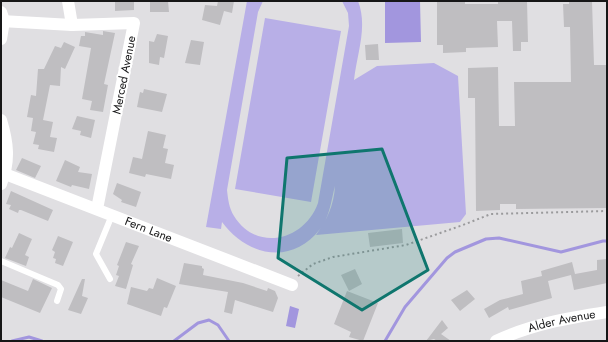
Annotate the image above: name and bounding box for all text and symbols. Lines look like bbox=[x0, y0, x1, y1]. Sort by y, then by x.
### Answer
street label: Merced Avenue bbox=[108, 34, 140, 116]
street label: Fern Lane bbox=[122, 212, 175, 247]
street label: Alder Avenue bbox=[526, 305, 597, 337]

